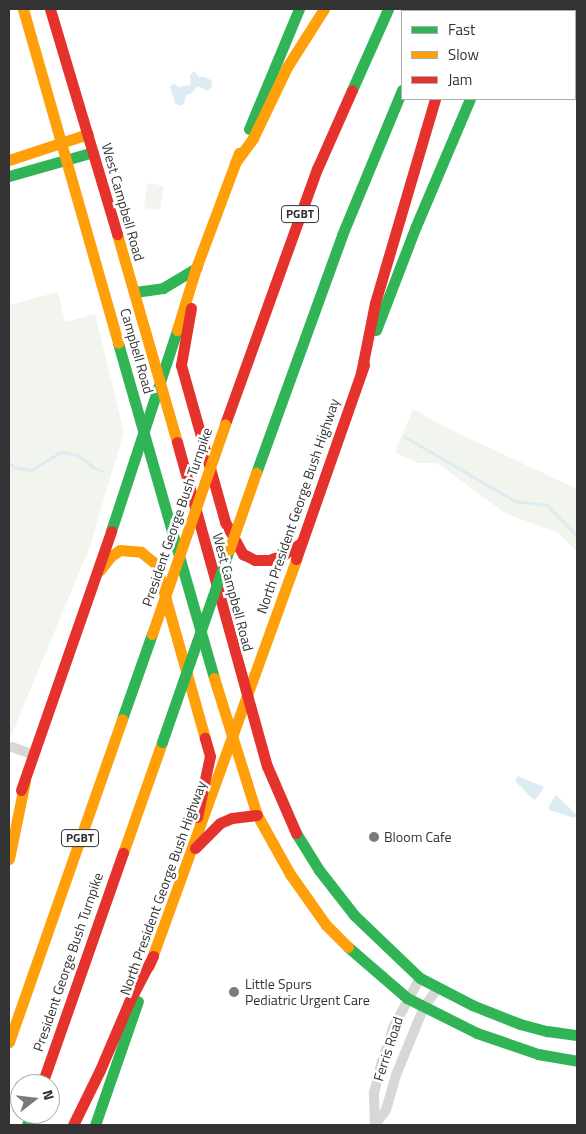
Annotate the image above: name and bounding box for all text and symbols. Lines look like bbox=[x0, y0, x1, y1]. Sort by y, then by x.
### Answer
legend bbox=[401, 10, 576, 100]
text: Fast bbox=[448, 18, 475, 41]
text: Slow bbox=[448, 43, 479, 66]
text: Jam bbox=[448, 68, 472, 91]
street label: West Campbell Road bbox=[98, 141, 148, 263]
road number: PGBT bbox=[280, 204, 320, 223]
street label: Campbell Road bbox=[117, 306, 157, 396]
street label: North President George Bush Highway bbox=[253, 396, 343, 616]
street label: President George Bush Turnpike bbox=[138, 425, 216, 609]
street label: West Campbell Road bbox=[209, 531, 257, 653]
street label: North President George Bush Highway bbox=[116, 779, 210, 997]
road number: PGBT bbox=[60, 828, 100, 848]
place label: Bloom Cafe bbox=[384, 829, 452, 845]
marker: Bloom Cafe bbox=[368, 831, 380, 843]
street label: President George Bush Turnpike bbox=[29, 870, 107, 1054]
place label: Little Spurs Pediatric Urgent Care bbox=[245, 976, 370, 1009]
marker: Little Spurs Pediatric Urgent Care bbox=[227, 985, 241, 999]
street label: Ferris Road bbox=[370, 1015, 406, 1083]
north arrow bbox=[10, 1074, 60, 1124]
text: N bbox=[38, 1087, 60, 1103]

